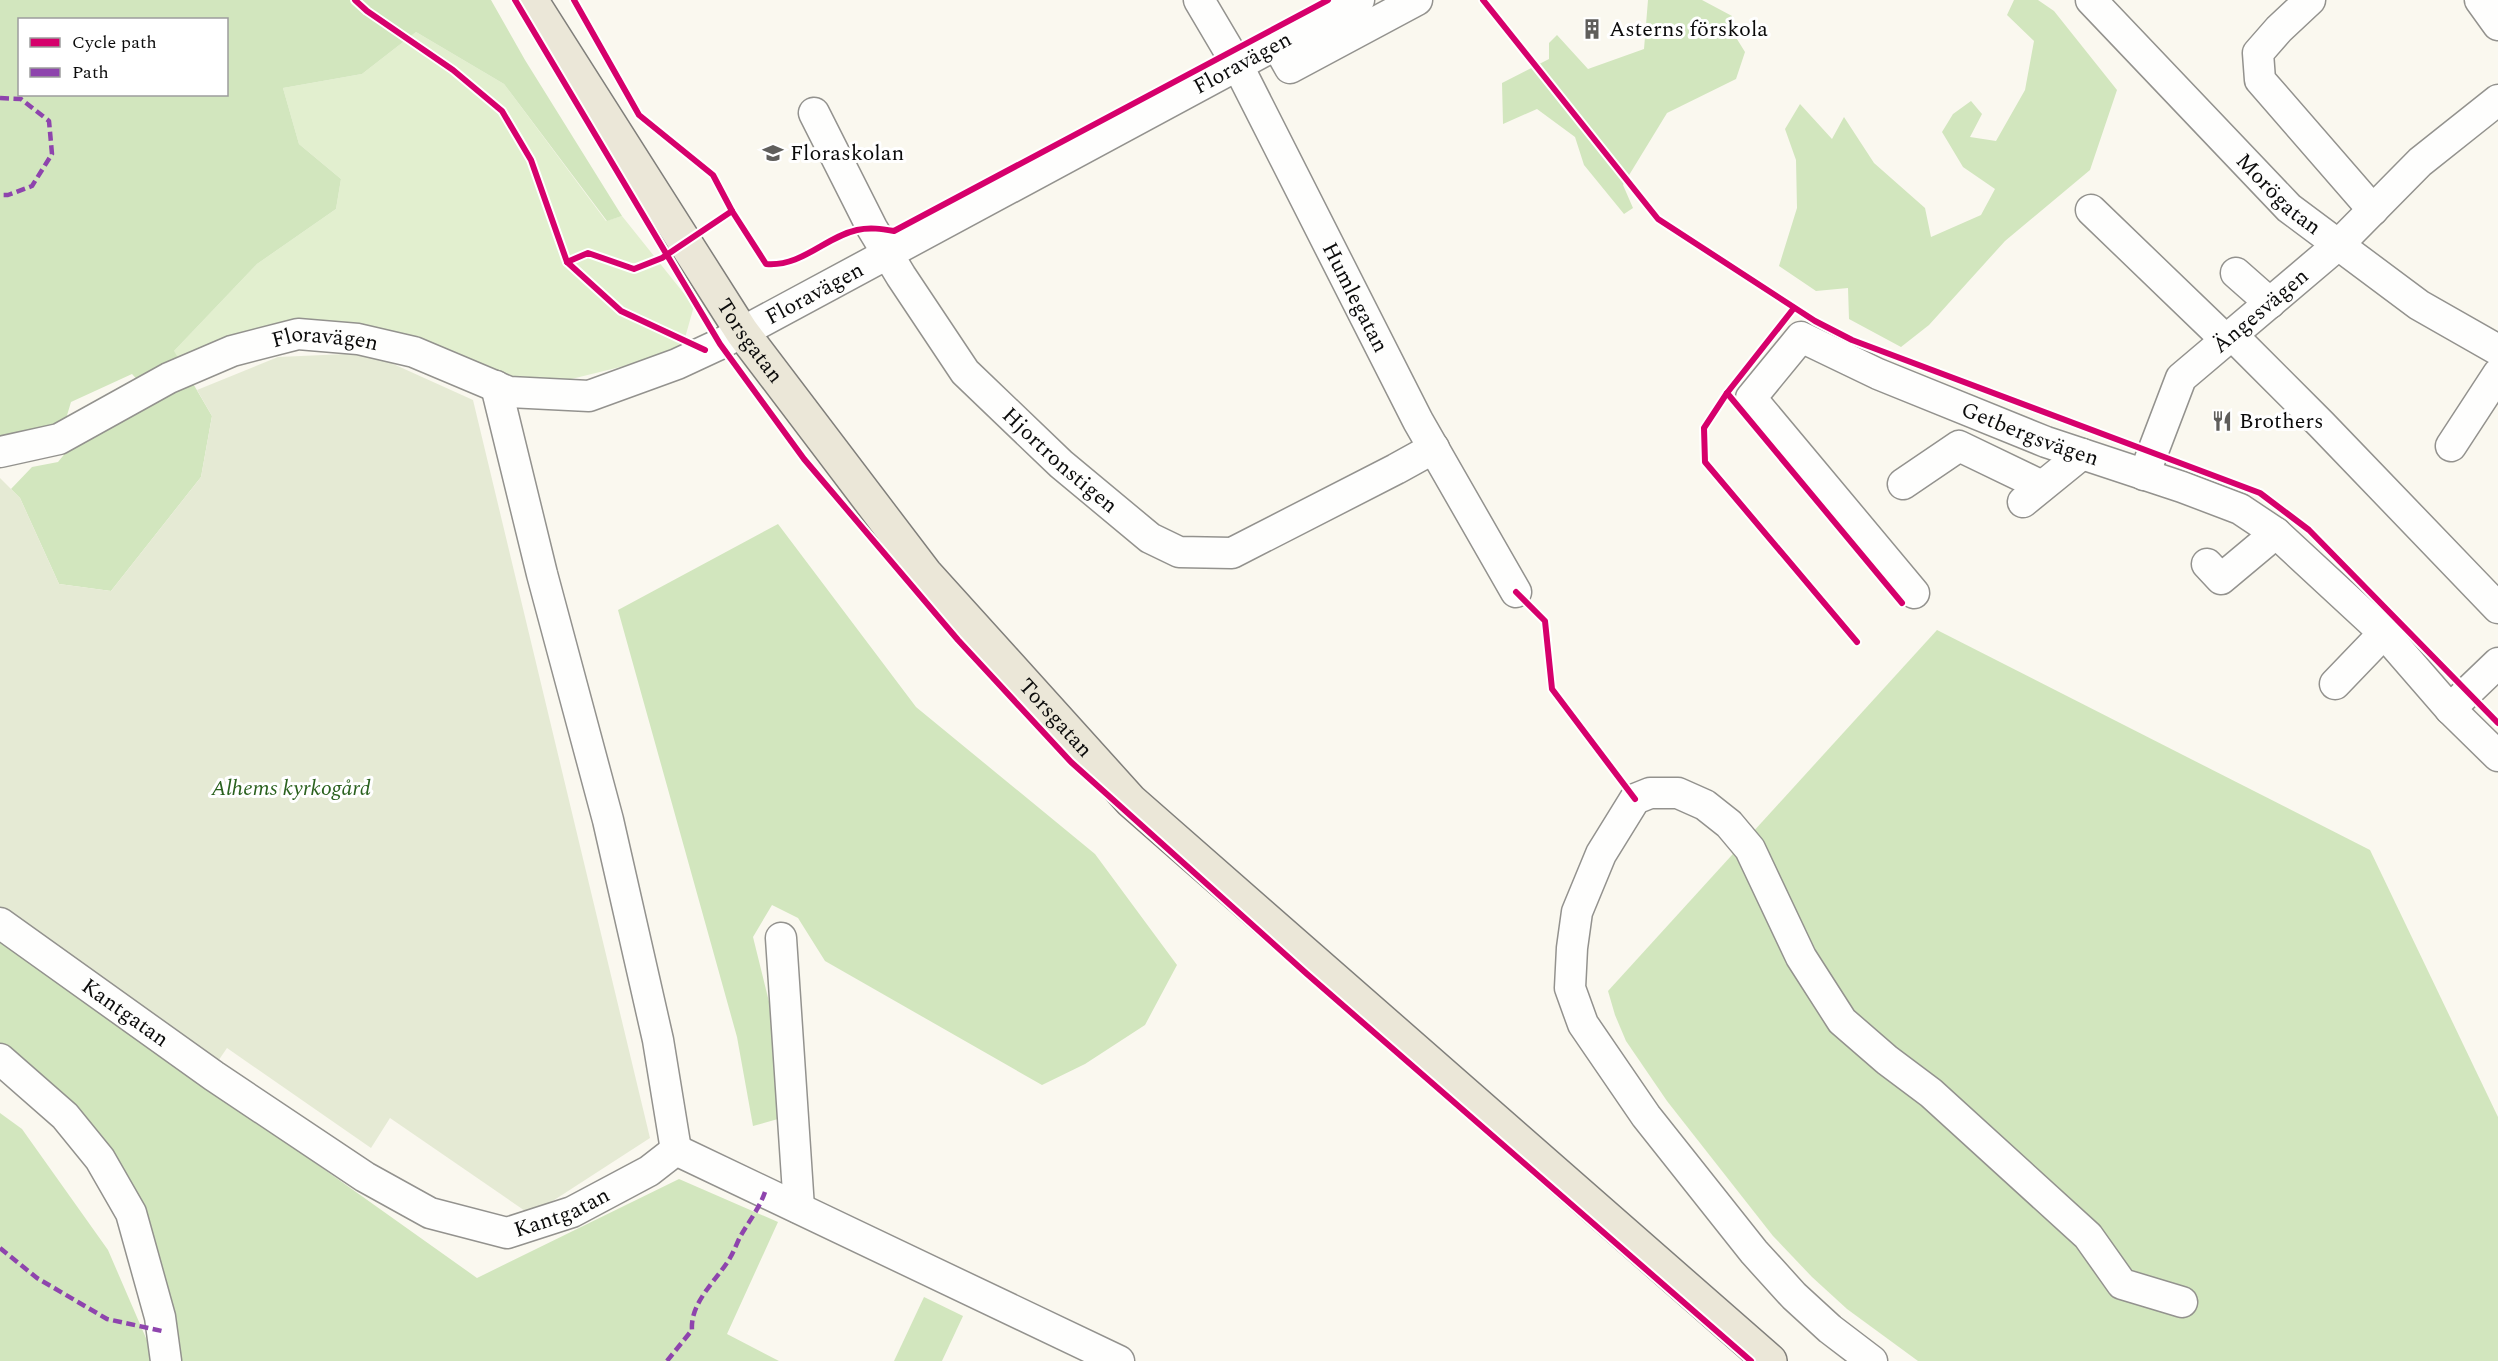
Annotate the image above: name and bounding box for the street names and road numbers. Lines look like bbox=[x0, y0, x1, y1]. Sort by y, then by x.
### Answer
street label: Floravägen bbox=[1187, 23, 1298, 103]
street label: Morögatan bbox=[2228, 145, 2328, 243]
street label: Humlegatan bbox=[1313, 236, 1397, 358]
street label: Floravägen bbox=[759, 253, 870, 333]
street label: Ängesvägen bbox=[2205, 260, 2316, 361]
street label: Torsgatan bbox=[708, 292, 792, 390]
street label: Floravägen bbox=[268, 317, 382, 360]
street label: Getbergsvägen bbox=[1956, 393, 2103, 475]
street label: Hjortronstigen bbox=[995, 399, 1125, 521]
street label: Torsgatan bbox=[1011, 670, 1101, 765]
street label: Kantgatan bbox=[75, 970, 176, 1055]
street label: Kantgatan bbox=[510, 1178, 615, 1246]

